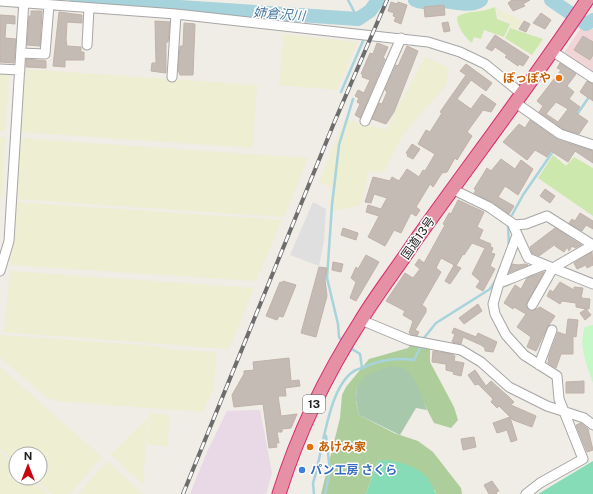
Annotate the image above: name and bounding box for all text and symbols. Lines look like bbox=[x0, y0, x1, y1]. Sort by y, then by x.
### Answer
water label: 姉倉沢川 bbox=[253, 5, 307, 23]
place label: ぽっぽや bbox=[503, 71, 551, 85]
marker: ぽっぽや bbox=[554, 73, 564, 83]
street label: 国道13号 bbox=[398, 214, 438, 262]
road number: 13 bbox=[303, 395, 325, 413]
place label: あけみ家 bbox=[318, 440, 366, 454]
marker: あけみ家 bbox=[305, 442, 315, 452]
north arrow bbox=[8, 446, 48, 486]
text: N bbox=[24, 450, 32, 462]
place label: パン工房 さくら bbox=[310, 463, 397, 477]
marker: パン工房 さくら bbox=[297, 465, 307, 475]

